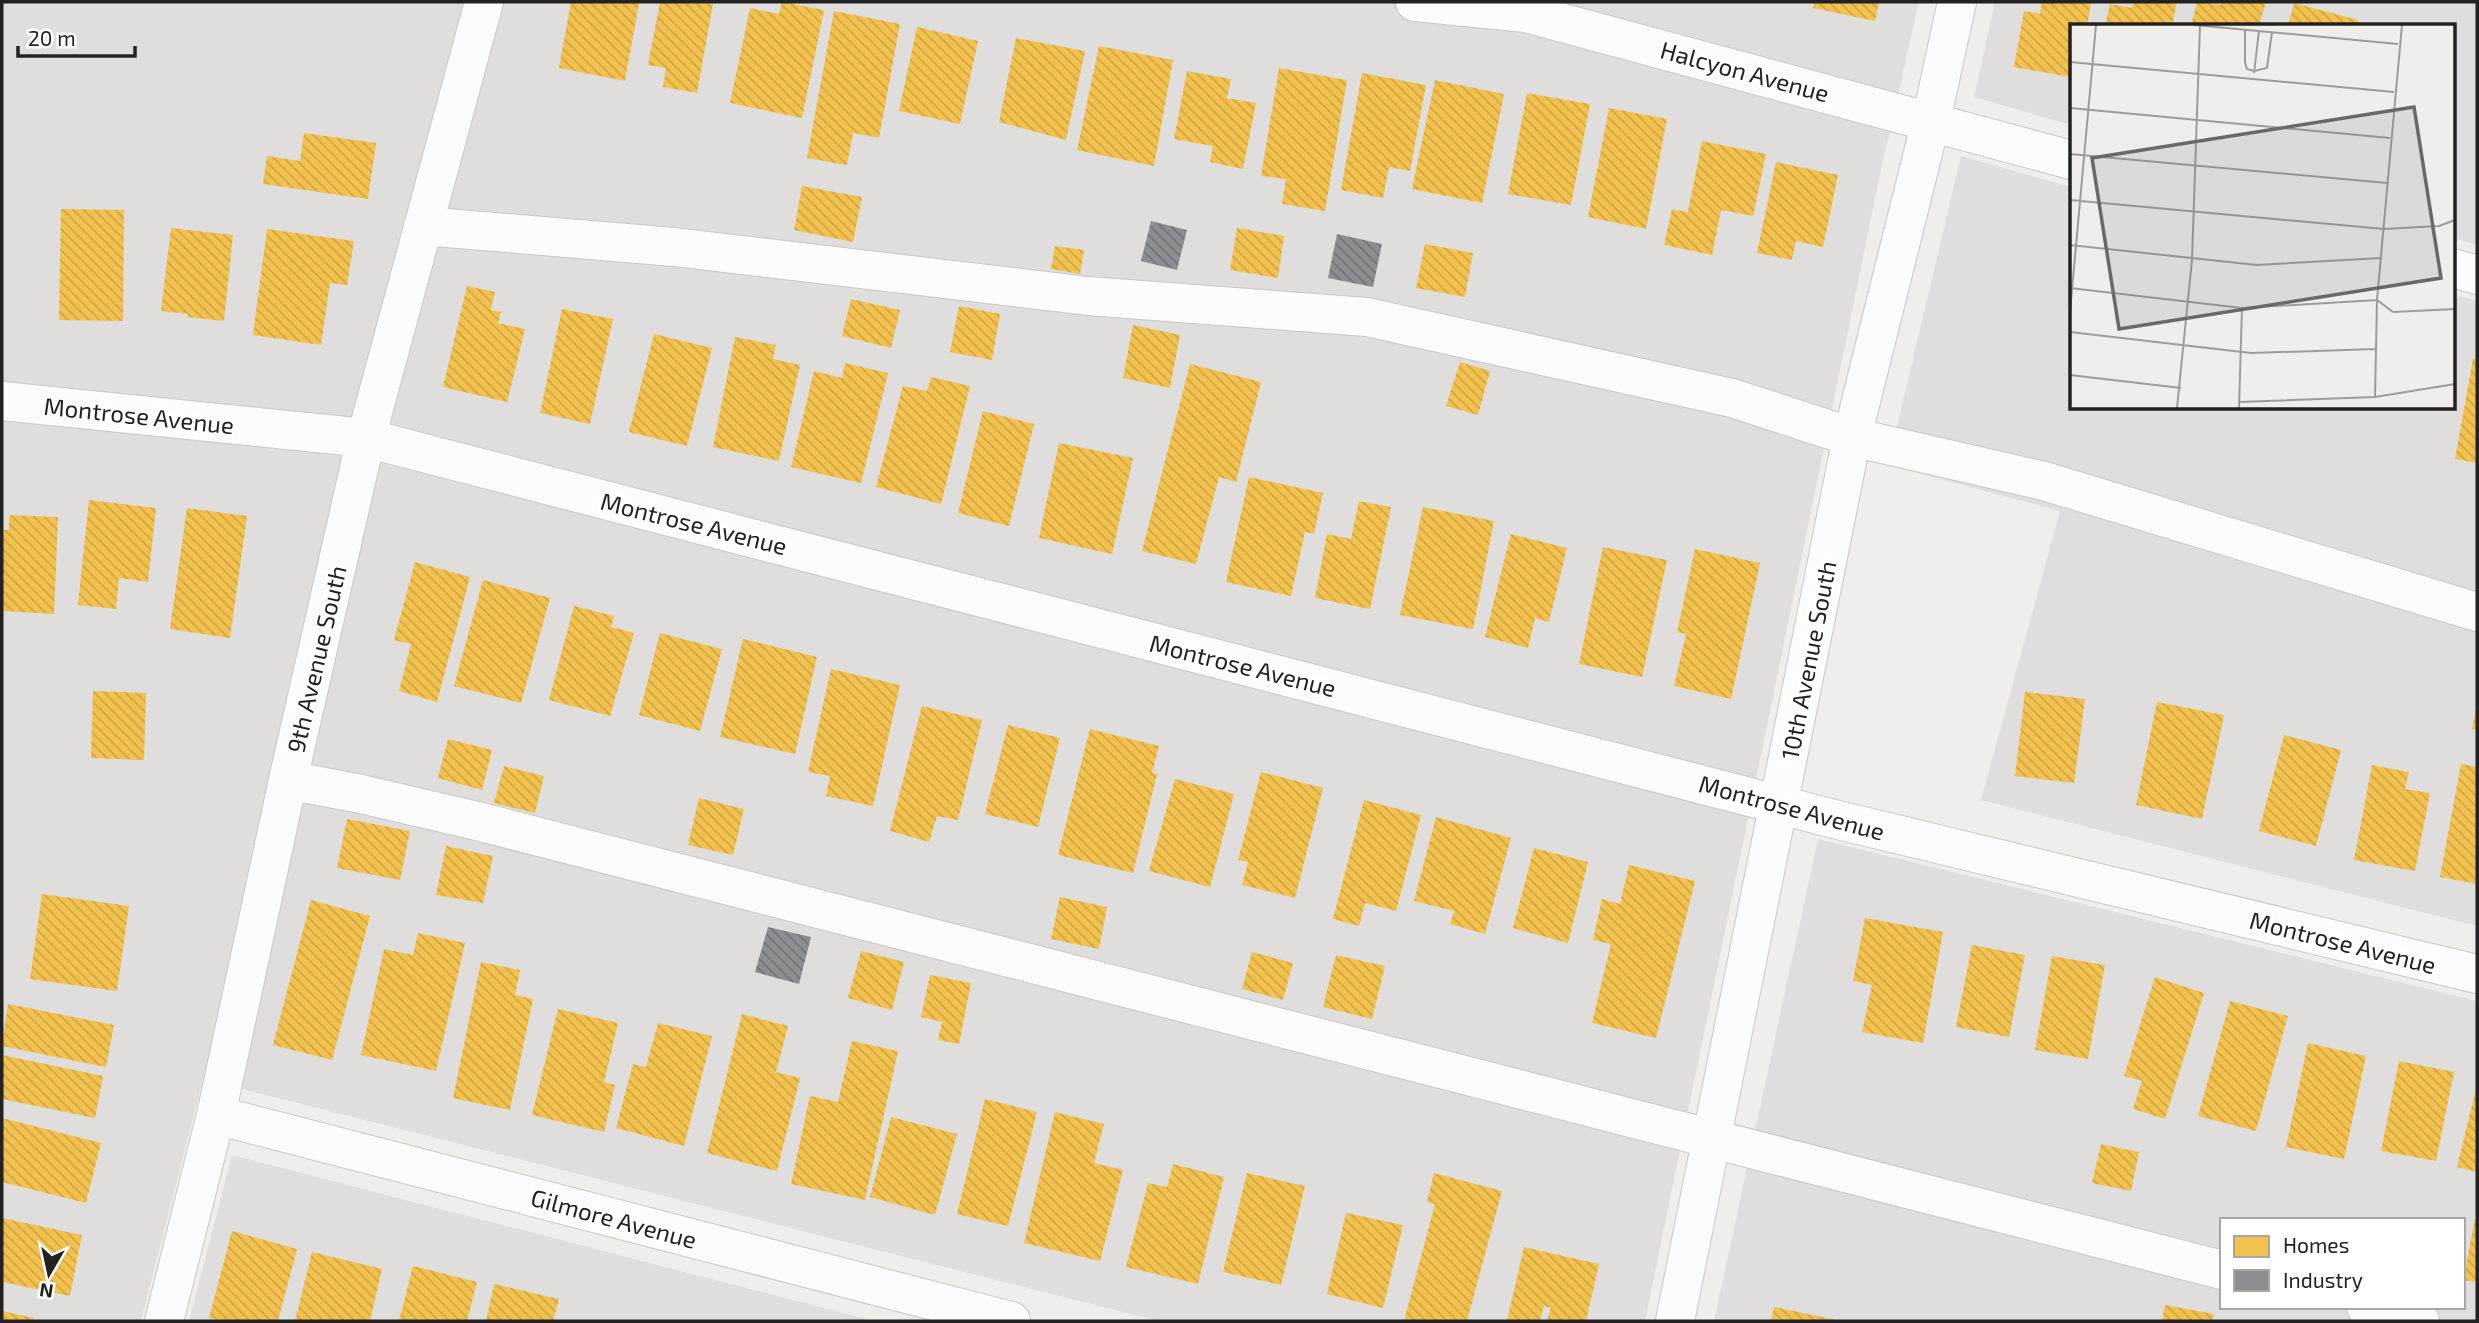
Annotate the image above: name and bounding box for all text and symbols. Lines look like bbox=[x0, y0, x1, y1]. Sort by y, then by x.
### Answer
scale bar bbox=[18, 14, 135, 58]
inset map bbox=[2070, 24, 2454, 410]
text: 20 m bbox=[28, 25, 76, 50]
street label: Halcyon Avenue bbox=[1657, 35, 1833, 107]
street label: Montrose Avenue bbox=[43, 391, 235, 439]
street label: Montrose Avenue bbox=[598, 486, 790, 560]
street label: 10th Avenue South bbox=[1775, 558, 1841, 762]
street label: 9th Avenue South bbox=[280, 563, 352, 755]
street label: Montrose Avenue bbox=[1147, 628, 1339, 702]
street label: Montrose Avenue bbox=[1696, 768, 1888, 846]
street label: Montrose Avenue bbox=[2247, 905, 2439, 979]
street label: Gilmore Avenue bbox=[528, 1182, 700, 1254]
legend bbox=[2220, 1218, 2465, 1309]
text: Homes bbox=[2283, 1232, 2349, 1257]
north arrow bbox=[14, 1239, 84, 1309]
text: Industry bbox=[2283, 1267, 2363, 1292]
text: N bbox=[38, 1279, 55, 1304]

